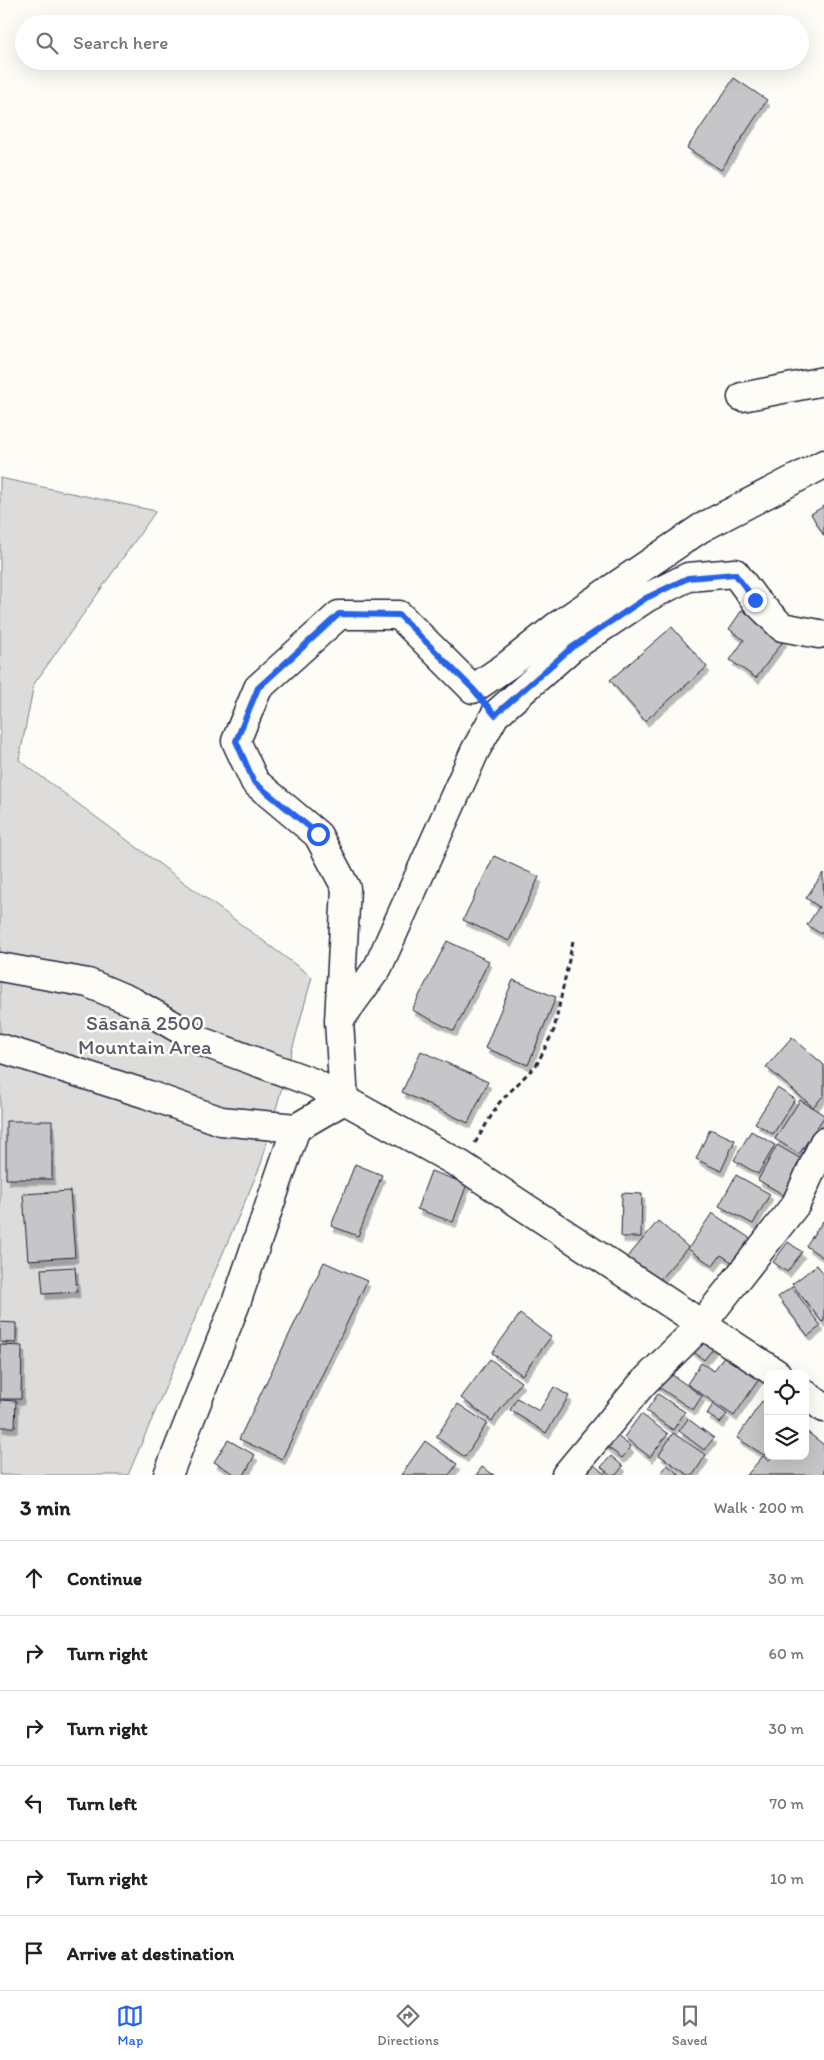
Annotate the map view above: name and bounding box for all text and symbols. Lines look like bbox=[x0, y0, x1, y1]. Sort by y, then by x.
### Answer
search box bbox=[15, 15, 809, 70]
icon: search bbox=[33, 29, 61, 57]
text: Search here bbox=[73, 31, 168, 54]
route end bbox=[744, 589, 767, 612]
route start bbox=[307, 823, 330, 846]
park label: Sāsanā 2500 Mountain Area bbox=[78, 1010, 212, 1059]
map controls bbox=[764, 1370, 809, 1460]
button: locate bbox=[764, 1370, 809, 1415]
button: layers bbox=[764, 1415, 809, 1460]
text: 3 min bbox=[20, 1495, 70, 1520]
text: Walk · 200 m bbox=[714, 1498, 804, 1517]
icon: ahead bbox=[20, 1564, 48, 1592]
text: Continue bbox=[67, 1567, 142, 1590]
text: 30 m bbox=[768, 1569, 804, 1588]
icon: right bbox=[20, 1639, 48, 1667]
text: Turn right bbox=[67, 1642, 148, 1665]
text: 60 m bbox=[769, 1644, 804, 1663]
icon: right bbox=[20, 1714, 48, 1742]
text: Turn right bbox=[67, 1717, 148, 1740]
text: 30 m bbox=[768, 1719, 804, 1738]
icon: left bbox=[20, 1789, 48, 1817]
text: Turn left bbox=[67, 1792, 137, 1815]
text: 70 m bbox=[769, 1794, 804, 1813]
icon: right bbox=[20, 1864, 48, 1892]
text: Turn right bbox=[67, 1867, 148, 1890]
text: 10 m bbox=[770, 1869, 804, 1888]
icon: arrive bbox=[20, 1939, 48, 1967]
text: Arrive at destination bbox=[67, 1942, 234, 1965]
tab: Map bbox=[116, 2002, 144, 2049]
tab: Directions bbox=[377, 2002, 439, 2049]
tab: Saved bbox=[672, 2002, 708, 2049]

